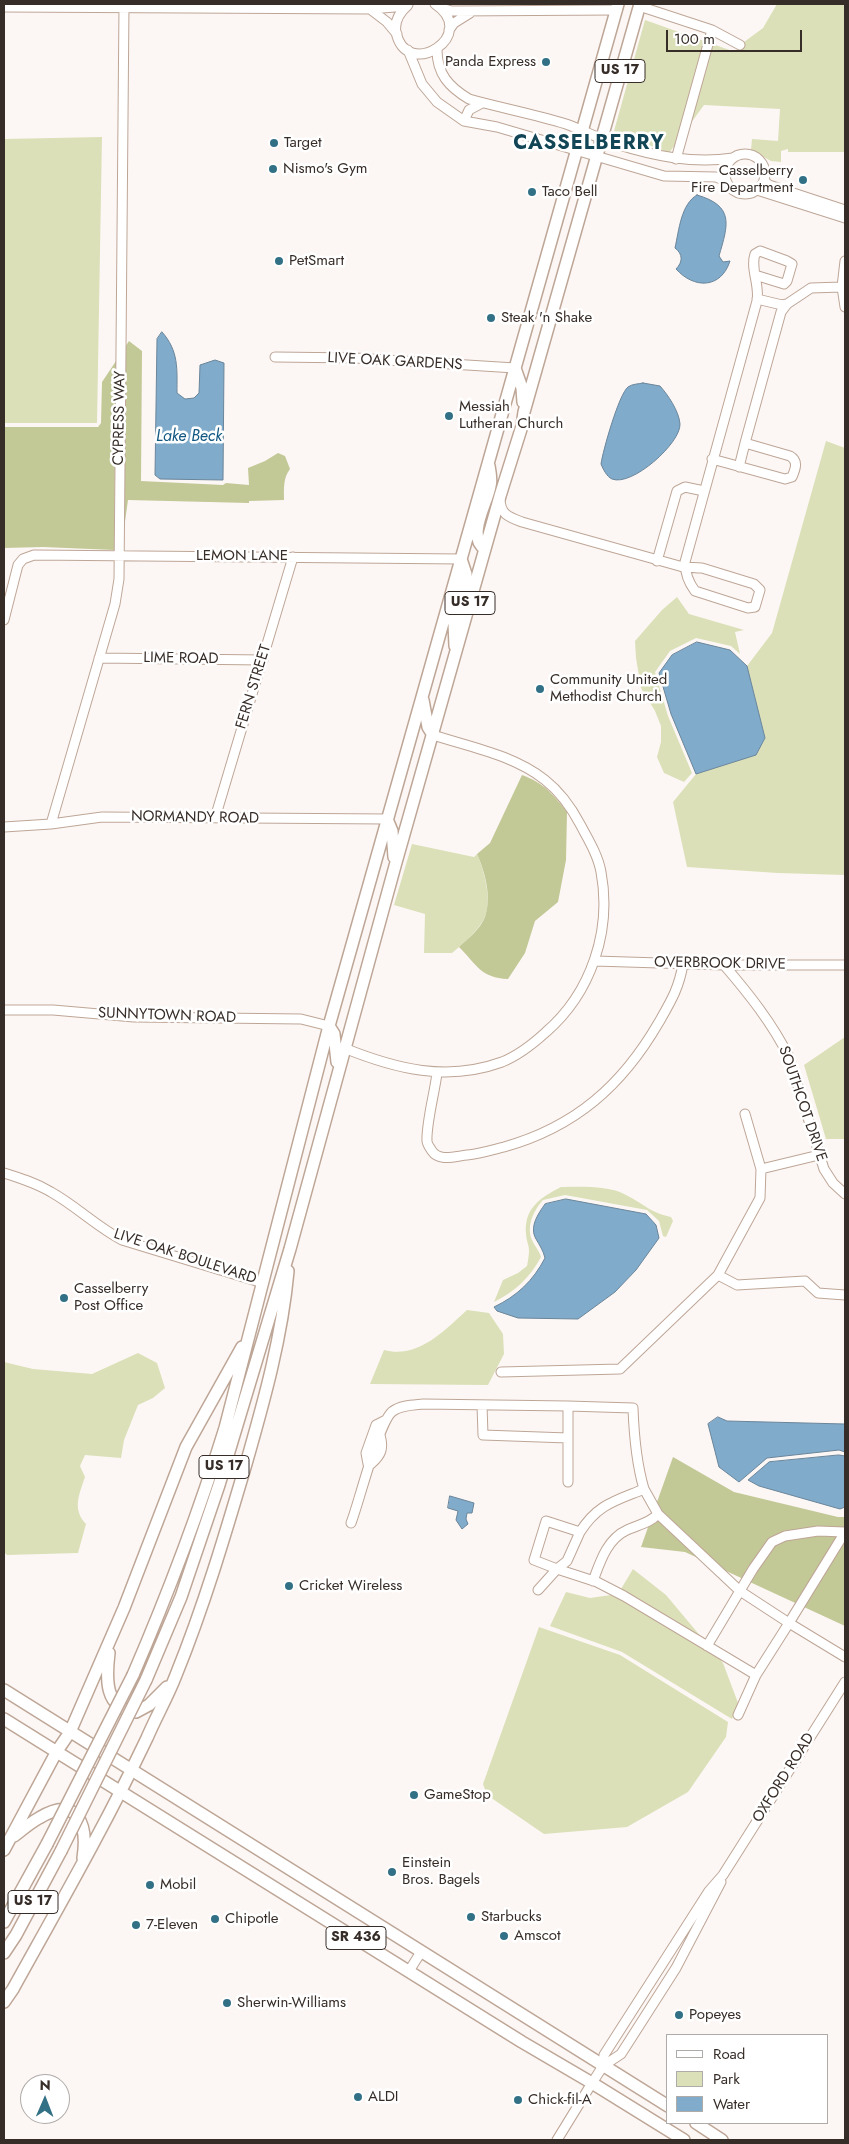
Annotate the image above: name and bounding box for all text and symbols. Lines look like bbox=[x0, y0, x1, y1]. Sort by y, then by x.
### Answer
scale bar bbox=[669, 20, 805, 52]
text: 100 m bbox=[674, 28, 715, 50]
place label: Panda Express bbox=[445, 53, 536, 71]
marker: Panda Express bbox=[540, 56, 552, 68]
road number: US 17 bbox=[595, 59, 645, 82]
district label: CASSELBERRY bbox=[512, 132, 666, 156]
place label: Target bbox=[284, 134, 321, 152]
marker: Target bbox=[268, 137, 280, 149]
place label: Nismo's Gym bbox=[283, 160, 367, 178]
place label: Casselberry Fire Department bbox=[691, 162, 793, 197]
marker: Nismo's Gym bbox=[267, 163, 279, 175]
marker: Casselberry Fire Department bbox=[797, 174, 809, 186]
place label: Taco Bell bbox=[542, 183, 598, 201]
marker: Taco Bell bbox=[526, 186, 538, 198]
place label: PetSmart bbox=[289, 252, 344, 270]
marker: PetSmart bbox=[273, 255, 285, 267]
place label: Steak 'n Shake bbox=[501, 309, 592, 327]
marker: Steak 'n Shake bbox=[485, 312, 497, 324]
street label: LIVE OAK GARDENS bbox=[327, 349, 463, 375]
street label: CYPRESS WAY bbox=[110, 371, 130, 465]
place label: Messiah Lutheran Church bbox=[459, 398, 563, 433]
marker: Messiah Lutheran Church bbox=[443, 410, 455, 422]
water label: Lake Beck bbox=[156, 427, 222, 447]
street label: LEMON LANE bbox=[196, 547, 288, 565]
road number: US 17 bbox=[445, 592, 495, 614]
street label: FERN STREET bbox=[233, 643, 275, 731]
street label: LIME ROAD bbox=[143, 649, 219, 669]
place label: Community United Methodist Church bbox=[550, 671, 667, 706]
marker: Community United Methodist Church bbox=[534, 683, 546, 695]
street label: NORMANDY ROAD bbox=[131, 808, 259, 828]
street label: OVERBROOK DRIVE bbox=[654, 954, 786, 974]
street label: SUNNYTOWN ROAD bbox=[98, 1005, 236, 1027]
street label: SOUTHCOT DRIVE bbox=[774, 1044, 830, 1164]
street label: LIVE OAK BOULEVARD bbox=[111, 1225, 259, 1289]
place label: Casselberry Post Office bbox=[74, 1280, 148, 1315]
marker: Casselberry Post Office bbox=[58, 1292, 70, 1304]
road number: US 17 bbox=[199, 1455, 249, 1478]
place label: Cricket Wireless bbox=[299, 1577, 402, 1595]
marker: Cricket Wireless bbox=[283, 1580, 295, 1592]
street label: OXFORD ROAD bbox=[749, 1730, 819, 1826]
place label: GameStop bbox=[424, 1786, 491, 1804]
marker: GameStop bbox=[408, 1789, 420, 1801]
place label: Einstein Bros. Bagels bbox=[402, 1854, 480, 1889]
marker: Einstein Bros. Bagels bbox=[386, 1866, 398, 1878]
place label: Mobil bbox=[160, 1876, 196, 1894]
marker: Mobil bbox=[144, 1879, 156, 1891]
road number: US 17 bbox=[8, 1890, 58, 1914]
place label: Starbucks bbox=[481, 1908, 541, 1926]
place label: Chipotle bbox=[225, 1910, 279, 1928]
marker: Starbucks bbox=[465, 1911, 477, 1923]
marker: Chipotle bbox=[209, 1913, 221, 1925]
place label: 7-Eleven bbox=[146, 1916, 198, 1934]
marker: 7-Eleven bbox=[130, 1919, 142, 1931]
road number: SR 436 bbox=[326, 1926, 386, 1950]
place label: Amscot bbox=[514, 1927, 561, 1945]
marker: Amscot bbox=[498, 1930, 510, 1942]
place label: Sherwin-Williams bbox=[237, 1994, 346, 2012]
marker: Sherwin-Williams bbox=[221, 1997, 233, 2009]
place label: Popeyes bbox=[689, 2006, 741, 2024]
marker: Popeyes bbox=[673, 2009, 685, 2021]
legend bbox=[666, 2034, 829, 2124]
text: Road bbox=[713, 2043, 745, 2065]
text: Park bbox=[713, 2068, 740, 2090]
north arrow bbox=[20, 2074, 70, 2124]
text: N bbox=[40, 2075, 51, 2095]
place label: ALDI bbox=[368, 2088, 399, 2106]
marker: ALDI bbox=[352, 2091, 364, 2103]
place label: Chick-fil-A bbox=[528, 2091, 592, 2109]
text: Water bbox=[713, 2093, 750, 2115]
marker: Chick-fil-A bbox=[512, 2094, 524, 2106]

